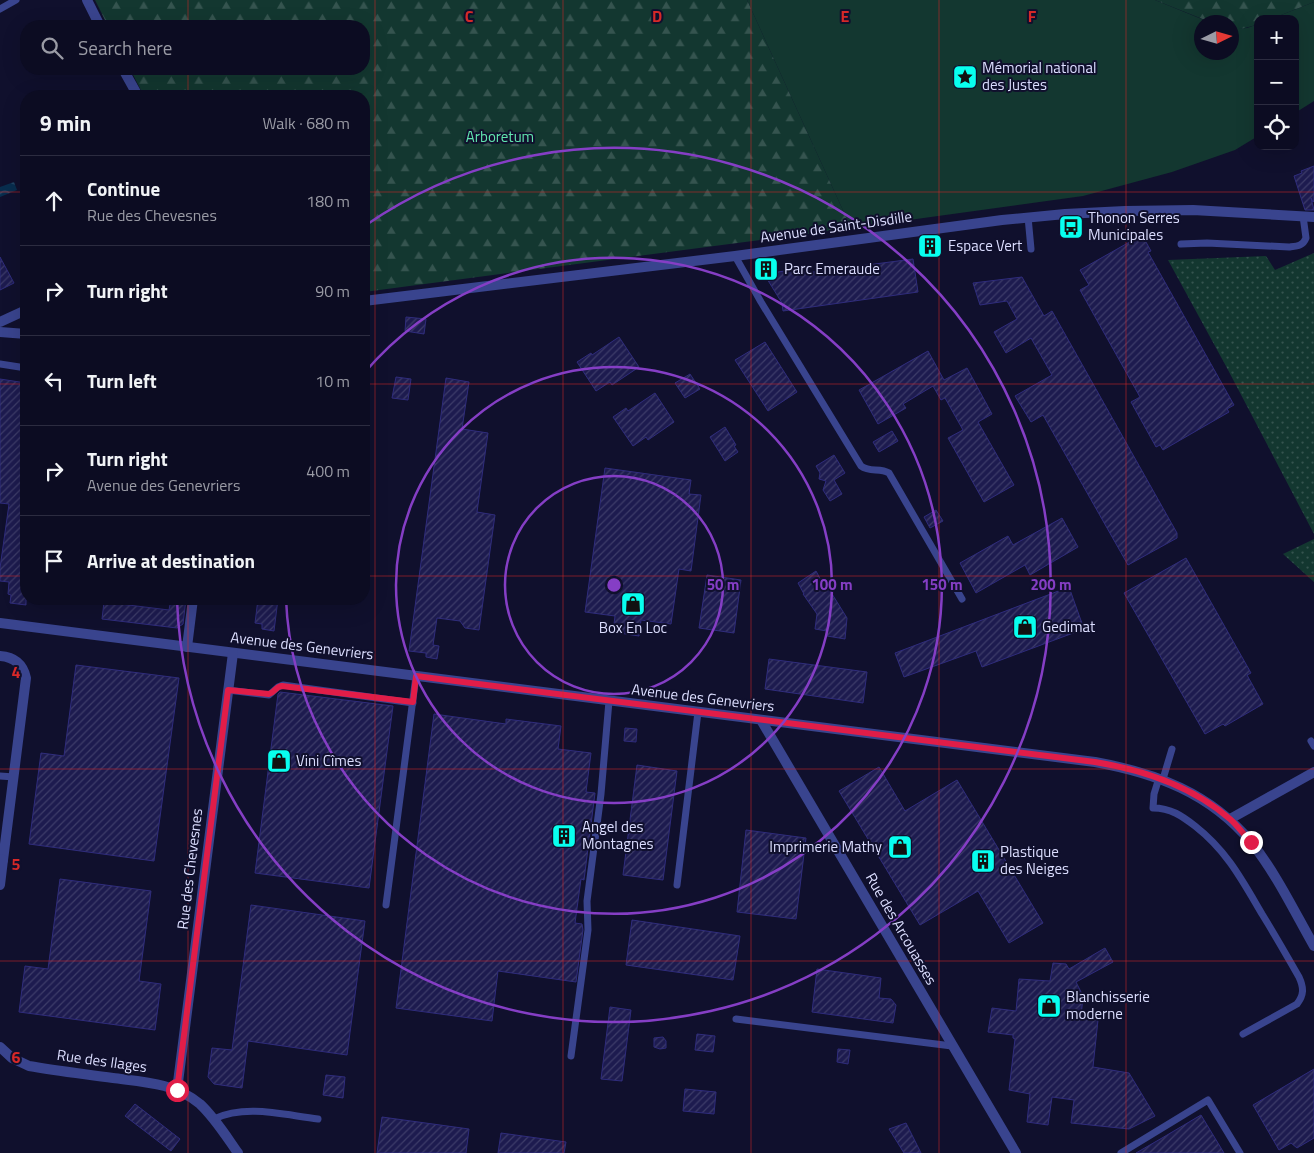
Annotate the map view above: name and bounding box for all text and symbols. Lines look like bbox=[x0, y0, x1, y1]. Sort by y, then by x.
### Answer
text: C bbox=[465, 4, 474, 28]
text: D bbox=[652, 4, 662, 28]
text: E bbox=[841, 4, 850, 28]
text: F bbox=[1028, 4, 1037, 28]
north arrow bbox=[1194, 15, 1239, 60]
map controls bbox=[1254, 15, 1299, 150]
button: + bbox=[1254, 15, 1299, 60]
search box bbox=[20, 20, 370, 75]
text: Search here bbox=[78, 33, 172, 62]
icon: search bbox=[38, 34, 66, 62]
place label: Mémorial national des Justes bbox=[982, 56, 1096, 96]
button: − bbox=[1254, 60, 1299, 105]
place icon: Mémorial national des Justes bbox=[952, 64, 978, 90]
button: locate bbox=[1254, 105, 1299, 150]
text: 9 min bbox=[40, 107, 91, 139]
text: Walk · 680 m bbox=[262, 111, 350, 135]
park label: Arboretum bbox=[466, 125, 534, 148]
text: Continue bbox=[87, 174, 160, 203]
icon: ahead bbox=[40, 187, 68, 215]
text: 180 m bbox=[306, 189, 350, 213]
text: Rue des Chevesnes bbox=[87, 203, 217, 227]
street label: Avenue de Saint-Disdille bbox=[759, 204, 913, 249]
place label: Thonon Serres Municipales bbox=[1088, 206, 1180, 246]
bus stop icon: Thonon Serres Municipales bbox=[1058, 214, 1084, 240]
building icon: Espace Vert bbox=[917, 233, 943, 259]
place label: Espace Vert bbox=[948, 234, 1023, 257]
building icon: Parc Emeraude bbox=[753, 256, 779, 282]
place label: Parc Emeraude bbox=[784, 257, 880, 280]
text: Turn right bbox=[87, 276, 168, 305]
icon: right bbox=[40, 277, 68, 305]
text: 90 m bbox=[315, 279, 350, 303]
text: Turn left bbox=[87, 366, 157, 395]
icon: left bbox=[40, 367, 68, 395]
text: 10 m bbox=[315, 369, 350, 393]
text: Turn right bbox=[87, 444, 168, 473]
icon: right bbox=[40, 457, 68, 485]
text: 400 m bbox=[306, 459, 350, 483]
text: Avenue des Genevriers bbox=[87, 473, 240, 497]
text: Arrive at destination bbox=[87, 546, 255, 575]
icon: arrive bbox=[40, 547, 68, 575]
text: 50 m bbox=[707, 573, 739, 596]
text: 100 m bbox=[811, 573, 853, 596]
text: 150 m bbox=[921, 573, 963, 596]
text: 200 m bbox=[1030, 573, 1072, 596]
centre of rings bbox=[605, 576, 623, 594]
shop icon: Box En Loc bbox=[620, 591, 646, 617]
shop icon: Gedimat bbox=[1012, 614, 1038, 640]
place label: Gedimat bbox=[1042, 615, 1096, 638]
place label: Box En Loc bbox=[599, 616, 667, 639]
street label: Avenue des Genevriers bbox=[229, 625, 375, 666]
text: 4 bbox=[12, 660, 21, 684]
street label: Avenue des Genevriers bbox=[630, 677, 776, 718]
shop icon: Vini Cîmes bbox=[266, 748, 292, 774]
place label: Vini Cîmes bbox=[296, 749, 361, 772]
street label: Rue des Chevesnes bbox=[171, 807, 208, 931]
place label: Angel des Montagnes bbox=[582, 815, 654, 855]
building icon: Angel des Montagnes bbox=[551, 823, 577, 849]
route end bbox=[1240, 831, 1263, 854]
shop icon: Imprimerie Mathy bbox=[887, 834, 913, 860]
place label: Imprimerie Mathy bbox=[769, 835, 882, 858]
place label: Plastique des Neiges bbox=[1000, 840, 1069, 880]
building icon: Plastique des Neiges bbox=[970, 848, 996, 874]
text: 5 bbox=[12, 852, 21, 876]
street label: Rue des Arcouasses bbox=[860, 868, 943, 989]
place label: Blanchisserie moderne bbox=[1066, 985, 1150, 1025]
shop icon: Blanchisserie moderne bbox=[1036, 993, 1062, 1019]
street label: Rue des Ilages bbox=[56, 1043, 149, 1078]
text: 6 bbox=[12, 1045, 21, 1069]
route start bbox=[166, 1079, 189, 1102]

